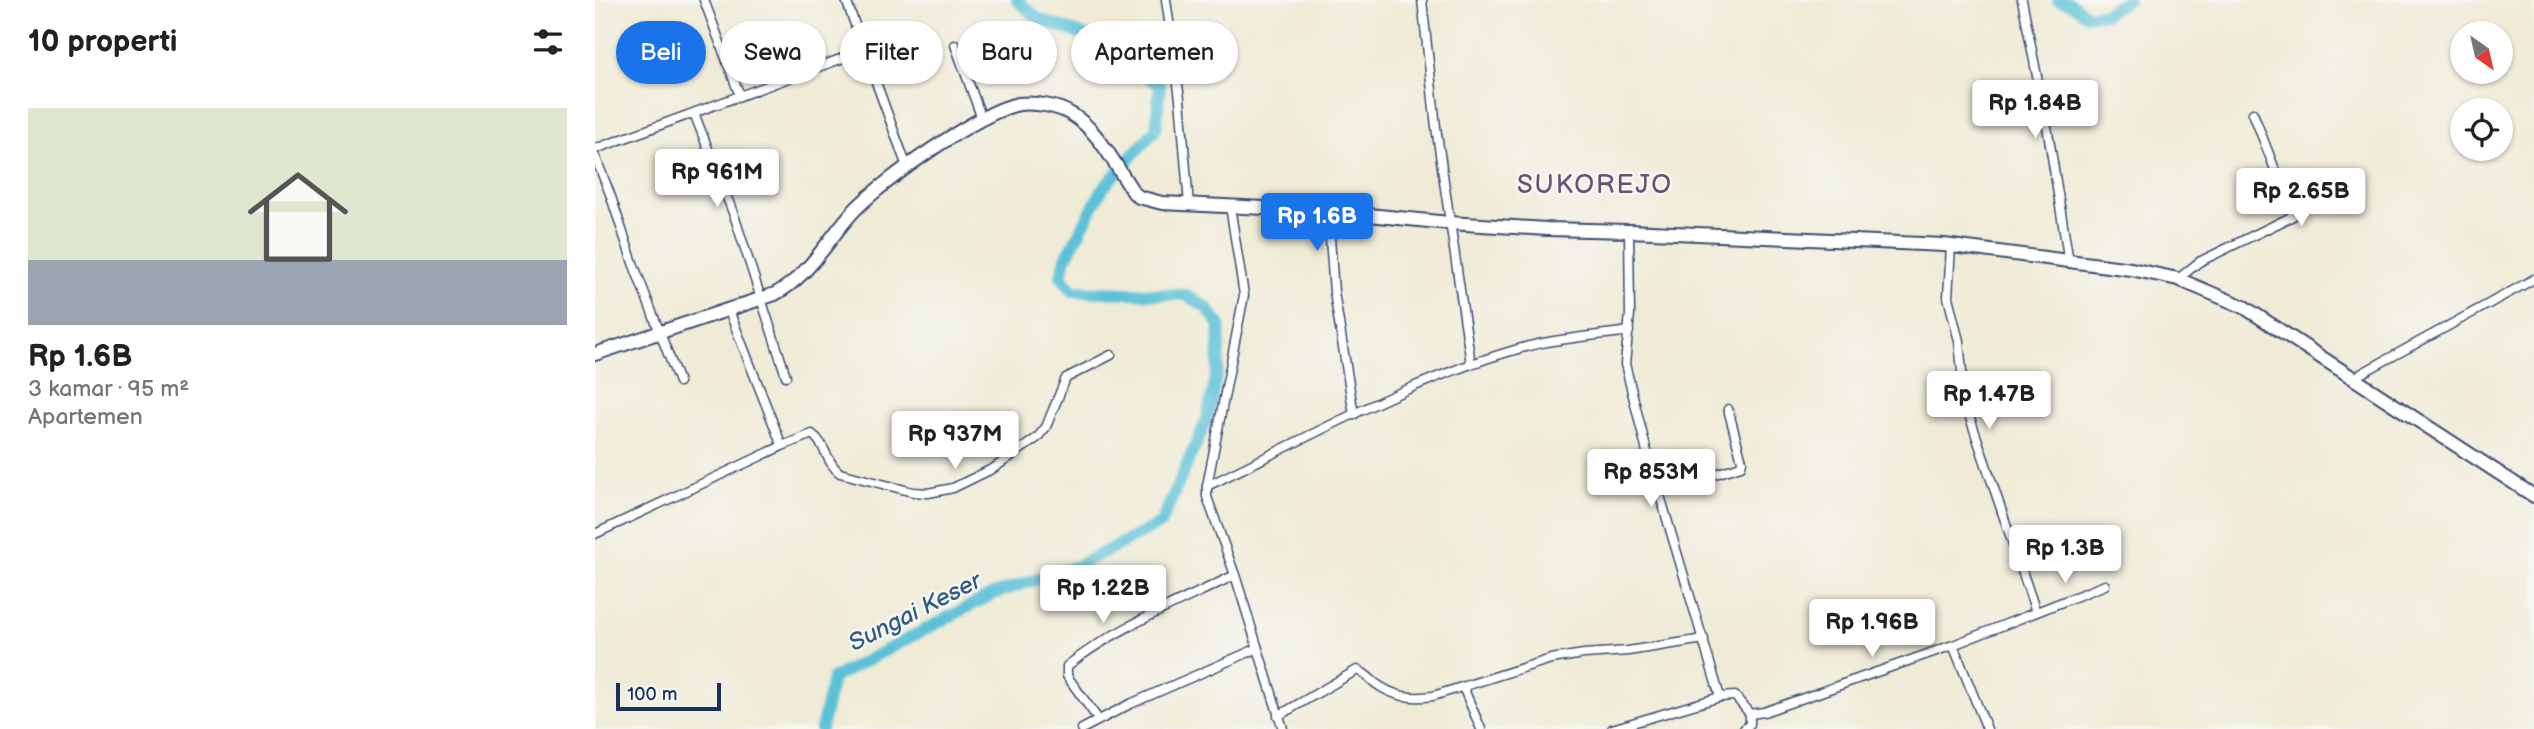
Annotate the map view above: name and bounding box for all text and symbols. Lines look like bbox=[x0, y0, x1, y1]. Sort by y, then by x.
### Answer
chip: Beli bbox=[616, 21, 706, 84]
chip: Sewa bbox=[720, 21, 826, 84]
chip: Filter bbox=[840, 21, 943, 84]
chip: Baru bbox=[957, 21, 1057, 84]
chip: Apartemen bbox=[1071, 21, 1238, 84]
north arrow bbox=[2450, 21, 2513, 84]
map controls bbox=[2450, 21, 2513, 161]
icon: filters bbox=[529, 23, 567, 61]
text: 10 properti bbox=[28, 24, 177, 60]
pin: Rp 1.84B bbox=[1963, 80, 2107, 140]
text: Rp 1.84B bbox=[1988, 89, 2082, 117]
button: locate bbox=[2450, 98, 2513, 161]
pin: Rp 961M bbox=[652, 150, 782, 209]
icon: home bbox=[235, 154, 361, 280]
text: Rp 961M bbox=[671, 158, 763, 186]
pin: Rp 2.65B bbox=[2229, 168, 2373, 228]
district label: SUKOREJO bbox=[1517, 170, 1673, 201]
text: Rp 2.65B bbox=[2252, 177, 2350, 205]
pin: Rp 1.6B bbox=[1252, 194, 1382, 253]
text: Rp 1.6B bbox=[1277, 202, 1357, 230]
text: Rp 1.6B bbox=[28, 339, 132, 375]
pin: Rp 1.47B bbox=[1917, 372, 2061, 431]
text: 3 kamar · 95 m² bbox=[28, 375, 189, 403]
text: Rp 1.47B bbox=[1943, 380, 2035, 408]
text: Apartemen bbox=[28, 403, 143, 431]
pin: Rp 937M bbox=[890, 412, 1020, 471]
text: Rp 937M bbox=[908, 420, 1002, 448]
pin: Rp 853M bbox=[1586, 449, 1716, 509]
text: Rp 853M bbox=[1603, 458, 1699, 486]
pin: Rp 1.3B bbox=[2000, 526, 2130, 585]
text: Rp 1.3B bbox=[2025, 534, 2105, 562]
water label: Sungai Keser bbox=[844, 565, 988, 658]
pin: Rp 1.22B bbox=[1031, 566, 1175, 625]
text: Rp 1.22B bbox=[1056, 574, 1150, 602]
pin: Rp 1.96B bbox=[1800, 600, 1944, 659]
text: Rp 1.96B bbox=[1825, 608, 1919, 636]
scale bar bbox=[616, 680, 721, 712]
text: 100 m bbox=[627, 683, 678, 706]

